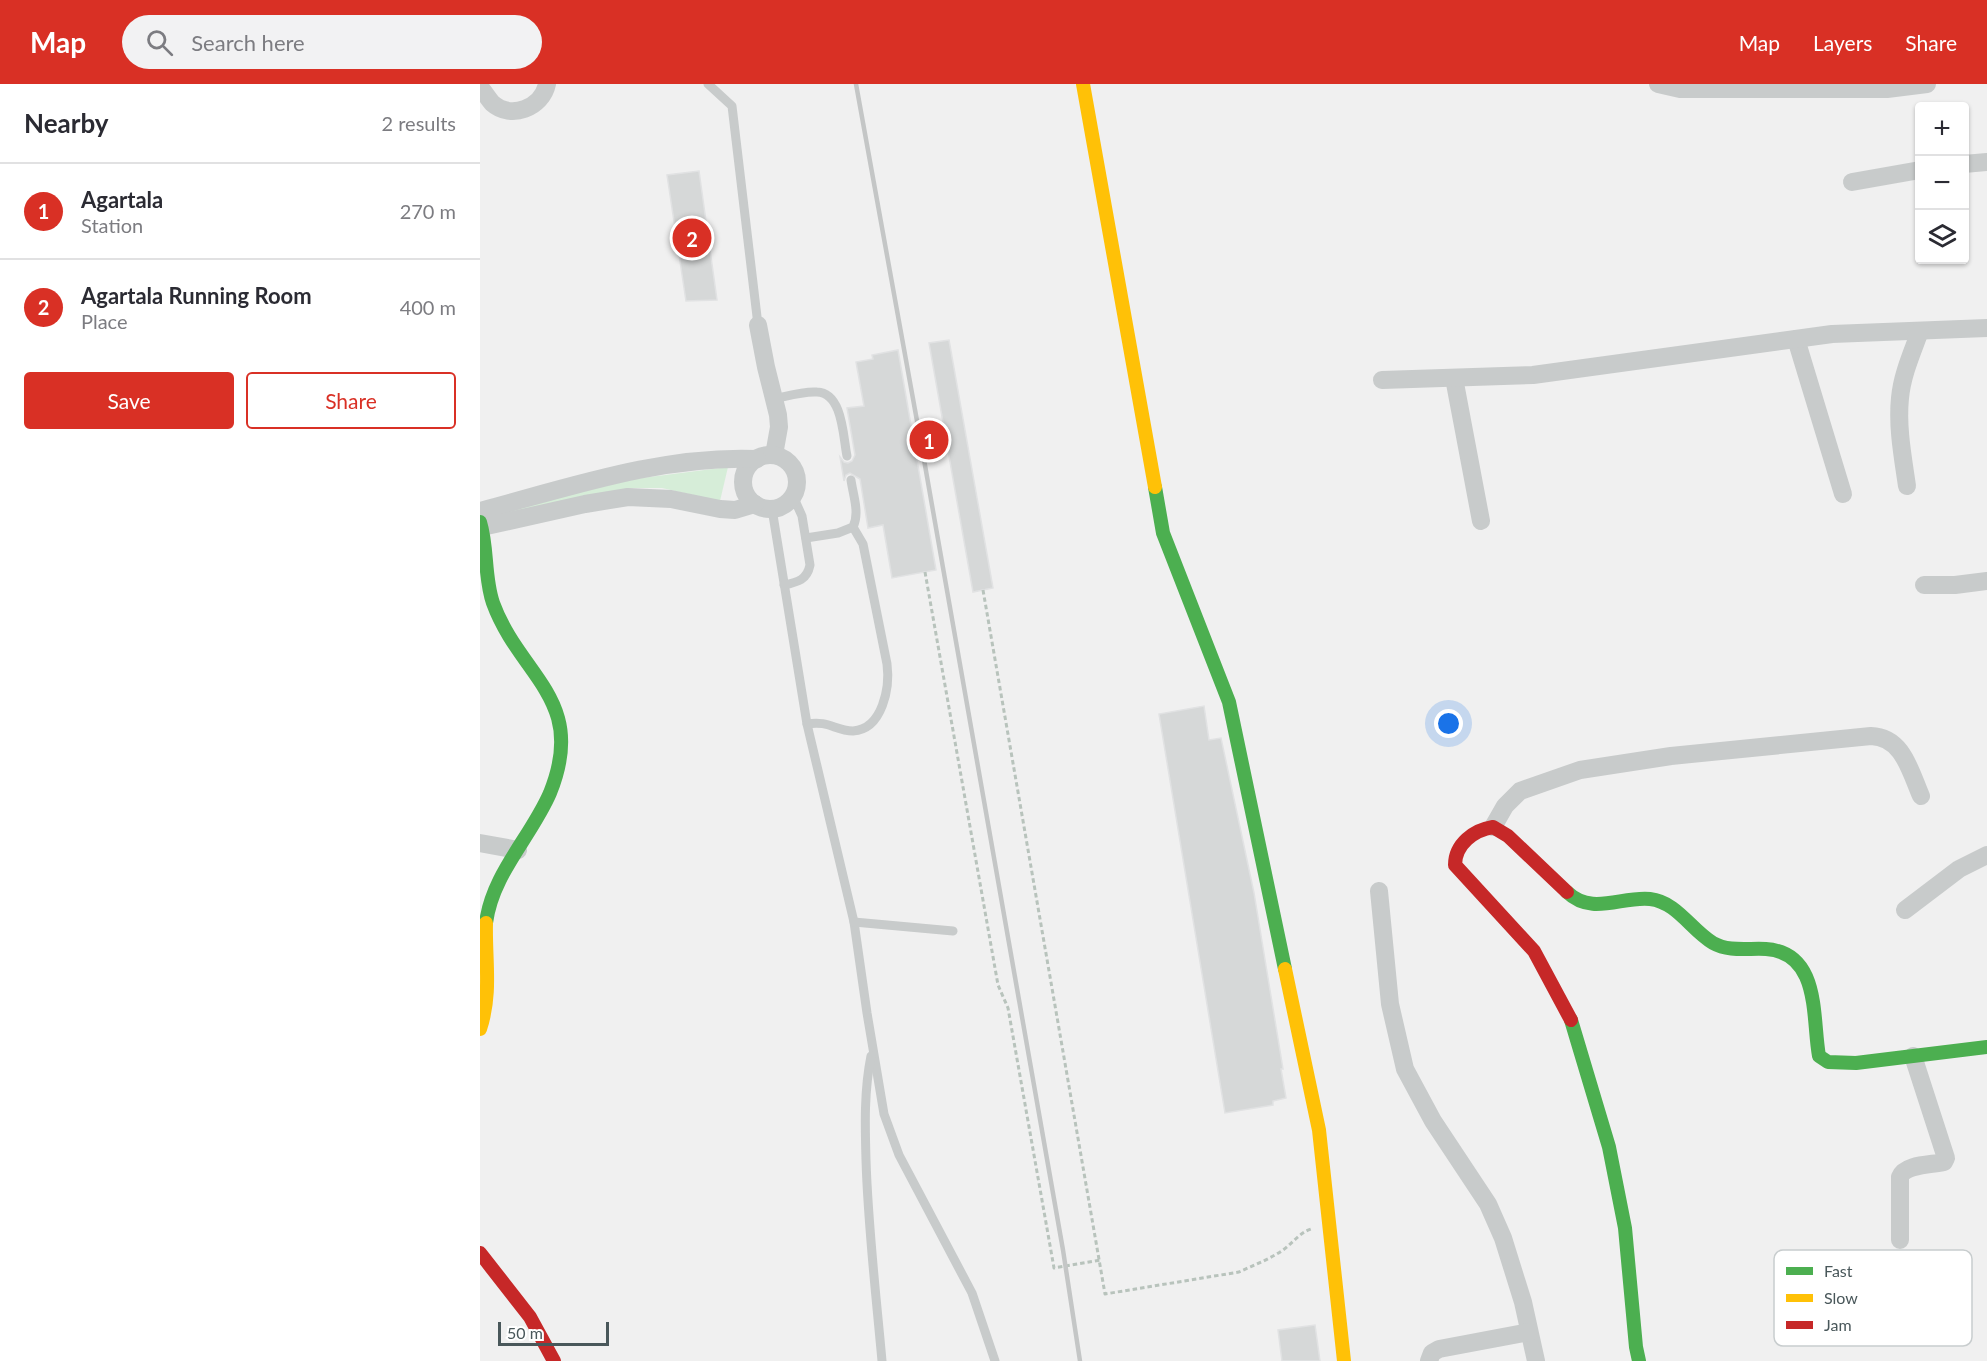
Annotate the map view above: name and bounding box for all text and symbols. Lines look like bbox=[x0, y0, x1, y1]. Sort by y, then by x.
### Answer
search box bbox=[122, 15, 542, 69]
text: Map bbox=[30, 25, 86, 59]
icon: search bbox=[143, 26, 176, 59]
text: Search here bbox=[191, 29, 305, 56]
text: Map bbox=[1739, 30, 1780, 55]
text: Layers bbox=[1813, 30, 1872, 55]
text: Share bbox=[1905, 30, 1957, 55]
map controls bbox=[1915, 102, 1969, 264]
button: + bbox=[1915, 102, 1969, 156]
text: Nearby bbox=[24, 107, 109, 139]
text: 2 results bbox=[381, 111, 456, 135]
button: − bbox=[1915, 156, 1969, 210]
text: Agartala bbox=[81, 186, 163, 213]
text: 1 bbox=[38, 199, 49, 223]
text: 270 m bbox=[400, 199, 456, 223]
button: layers bbox=[1915, 210, 1969, 264]
text: Station bbox=[81, 213, 143, 237]
pin: 2 bbox=[672, 216, 712, 260]
text: Agartala Running Room bbox=[81, 282, 312, 309]
text: 2 bbox=[38, 295, 49, 319]
text: 400 m bbox=[400, 295, 456, 319]
text: Place bbox=[81, 309, 128, 333]
button: Save bbox=[24, 372, 234, 429]
button: Share bbox=[246, 372, 456, 429]
pin: 1 bbox=[910, 418, 948, 462]
your location bbox=[1434, 709, 1463, 738]
legend bbox=[1774, 1250, 1972, 1346]
text: Fast bbox=[1824, 1261, 1853, 1280]
text: Slow bbox=[1824, 1288, 1858, 1307]
text: Jam bbox=[1824, 1315, 1852, 1334]
scale bar bbox=[498, 1319, 609, 1346]
text: 50 m bbox=[507, 1323, 543, 1342]

